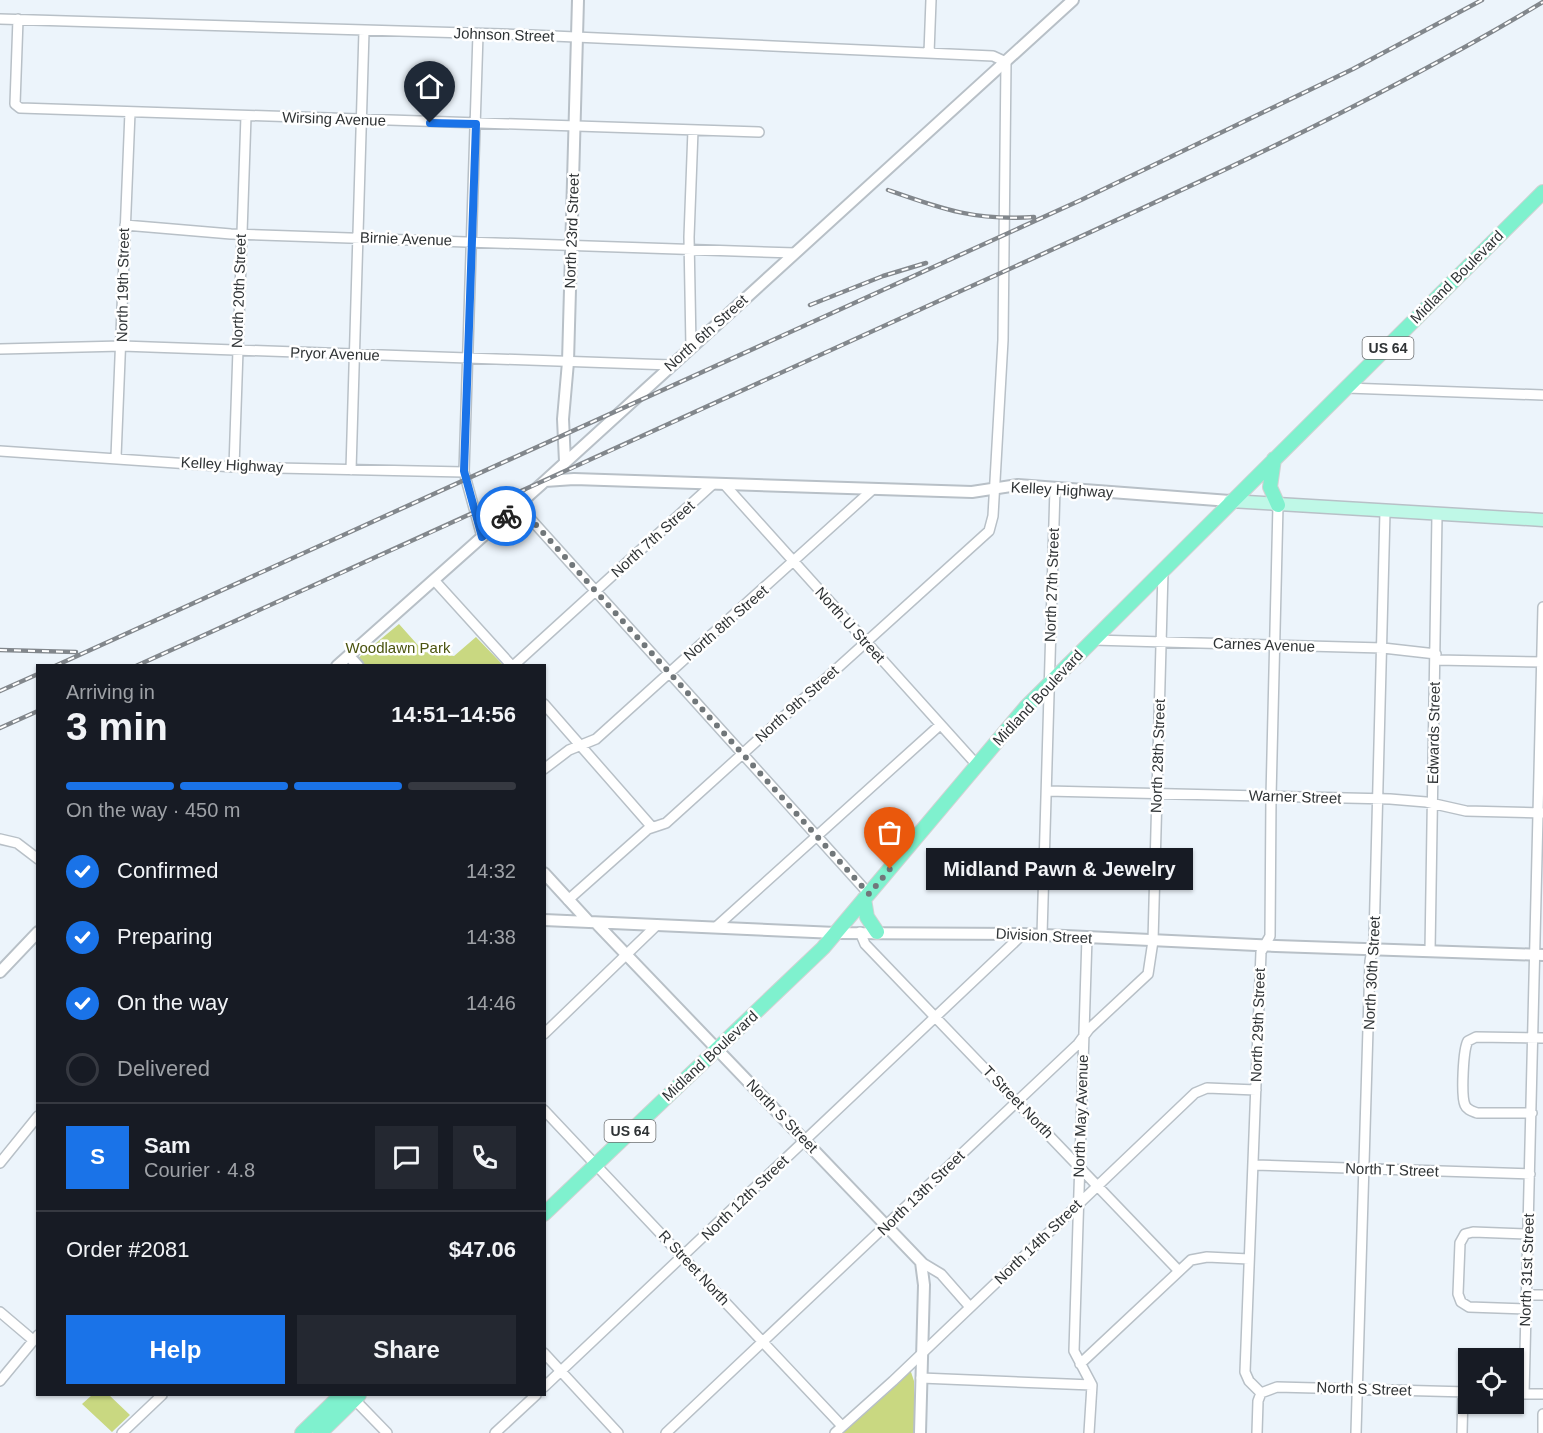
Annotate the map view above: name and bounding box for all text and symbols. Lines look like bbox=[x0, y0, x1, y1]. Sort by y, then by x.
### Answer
street label: Johnson Street bbox=[453, 24, 556, 45]
pin bbox=[404, 61, 455, 123]
icon: home bbox=[413, 70, 446, 103]
street label: Wirsing Avenue bbox=[282, 108, 386, 129]
street label: North 23rd Street bbox=[561, 172, 582, 289]
street label: North 19th Street bbox=[113, 227, 132, 342]
street label: Midland Boulevard bbox=[1407, 227, 1507, 327]
street label: Birnie Avenue bbox=[360, 228, 452, 249]
street label: North 20th Street bbox=[228, 233, 249, 348]
street label: North 6th Street bbox=[661, 290, 751, 374]
road number: US 64 bbox=[1362, 337, 1414, 359]
street label: Pryor Avenue bbox=[290, 343, 380, 364]
street label: Kelley Highway bbox=[180, 453, 284, 476]
street label: Kelley Highway bbox=[1010, 478, 1114, 501]
courier bbox=[476, 486, 536, 546]
street label: North 7th Street bbox=[608, 496, 698, 580]
icon: bike bbox=[490, 500, 523, 533]
street label: North 27th Street bbox=[1041, 527, 1062, 642]
street label: North 8th Street bbox=[680, 581, 772, 664]
street label: North U Street bbox=[812, 583, 889, 667]
street label: Carnes Avenue bbox=[1213, 634, 1315, 655]
park label: Woodlawn Park bbox=[346, 639, 451, 656]
street label: Midland Boulevard bbox=[989, 646, 1086, 749]
street label: North 9th Street bbox=[752, 661, 842, 745]
text: Arriving in bbox=[66, 681, 155, 703]
street label: Edwards Street bbox=[1424, 681, 1443, 784]
street label: North 28th Street bbox=[1147, 698, 1168, 813]
text: 14:51–14:56 bbox=[391, 702, 516, 727]
text: 3 min bbox=[66, 705, 168, 748]
street label: Warner Street bbox=[1248, 786, 1343, 807]
text: On the way · 450 m bbox=[66, 799, 241, 821]
pin bbox=[864, 807, 915, 869]
icon: bag bbox=[873, 816, 906, 849]
callout: Midland Pawn & Jewelry bbox=[926, 848, 1193, 890]
icon: check bbox=[66, 855, 99, 888]
text: Confirmed bbox=[117, 858, 218, 883]
text: Midland Pawn & Jewelry bbox=[943, 858, 1176, 880]
text: 14:32 bbox=[466, 860, 516, 882]
street label: North 30th Street bbox=[1360, 915, 1383, 1030]
icon: check bbox=[66, 921, 99, 954]
text: Preparing bbox=[117, 924, 212, 949]
street label: Division Street bbox=[995, 924, 1094, 947]
text: 14:38 bbox=[466, 926, 516, 948]
street label: North 29th Street bbox=[1247, 967, 1268, 1082]
icon: check bbox=[66, 987, 99, 1020]
text: On the way bbox=[117, 990, 228, 1015]
text: 14:46 bbox=[466, 992, 516, 1014]
street label: Midland Boulevard bbox=[658, 1007, 761, 1104]
street label: North May Avenue bbox=[1070, 1054, 1091, 1178]
text: Delivered bbox=[117, 1056, 210, 1081]
street label: T Street North bbox=[980, 1062, 1057, 1141]
street label: North S Street bbox=[743, 1076, 822, 1156]
road number: US 64 bbox=[604, 1120, 656, 1142]
button: chat bbox=[375, 1126, 438, 1189]
button: phone bbox=[453, 1126, 516, 1189]
text: Sam bbox=[144, 1133, 190, 1158]
text: S bbox=[90, 1144, 105, 1169]
street label: North 13th Street bbox=[874, 1146, 968, 1238]
street label: North 12th Street bbox=[698, 1151, 792, 1243]
text: Courier · 4.8 bbox=[144, 1159, 255, 1181]
street label: North T Street bbox=[1345, 1159, 1440, 1180]
street label: North 14th Street bbox=[991, 1195, 1085, 1287]
street label: North 31st Street bbox=[1516, 1212, 1537, 1327]
street label: R Street North bbox=[655, 1227, 733, 1309]
text: Order #2081 bbox=[66, 1237, 190, 1262]
text: $47.06 bbox=[449, 1237, 516, 1262]
button: Help bbox=[66, 1315, 285, 1384]
button: Share bbox=[297, 1315, 516, 1384]
map controls bbox=[1458, 1348, 1524, 1414]
button: locate bbox=[1458, 1348, 1524, 1414]
street label: North S Street bbox=[1316, 1378, 1413, 1399]

